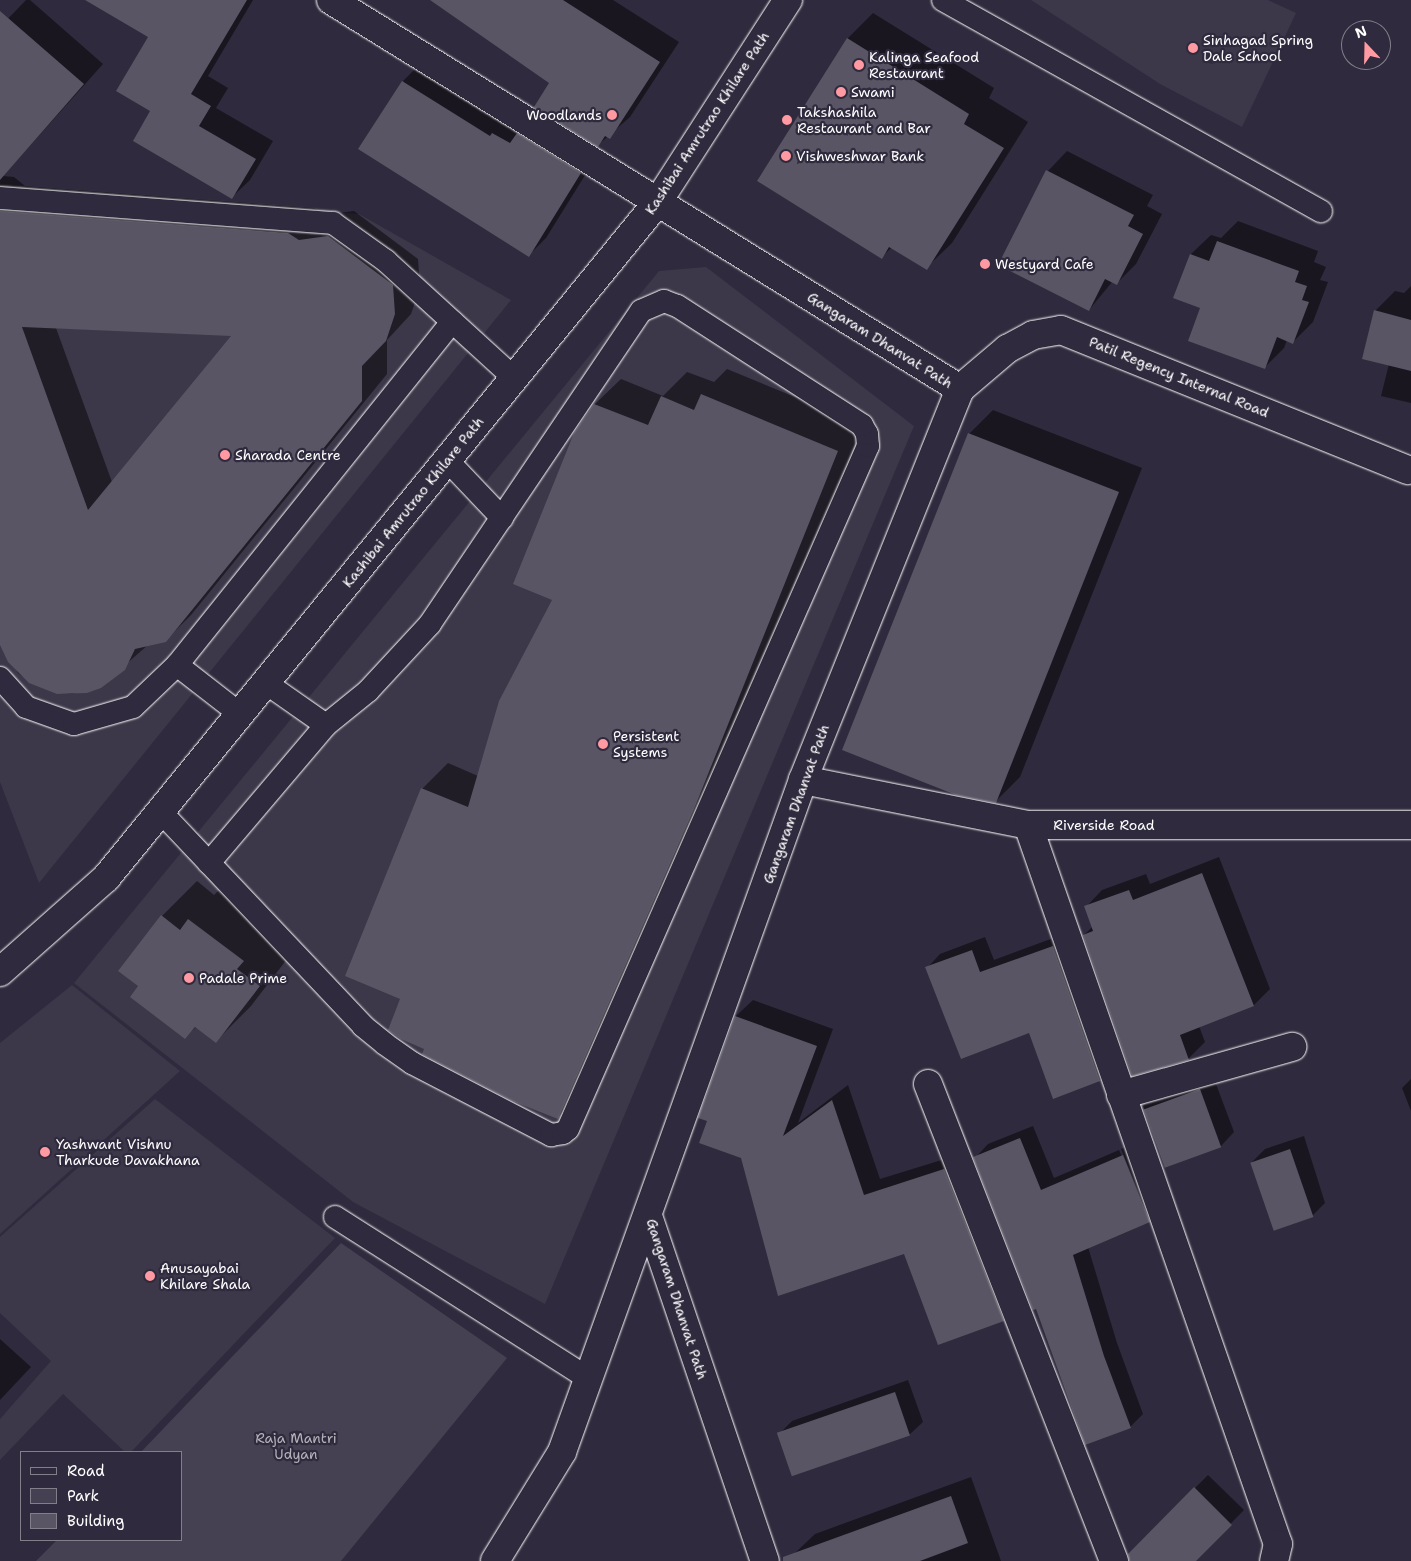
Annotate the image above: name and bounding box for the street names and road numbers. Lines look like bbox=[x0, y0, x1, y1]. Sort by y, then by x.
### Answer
street label: Kashibai Amrutrao Khilare Path bbox=[641, 28, 773, 218]
street label: Gangaram Dhanvat Path bbox=[804, 288, 956, 392]
street label: Patil Regency Internal Road bbox=[1087, 333, 1271, 421]
street label: Kashibai Amrutrao Khilare Path bbox=[339, 413, 487, 591]
street label: Gangaram Dhanvat Path bbox=[759, 722, 833, 886]
street label: Riverside Road bbox=[1053, 817, 1155, 833]
street label: Gangaram Dhanvat Path bbox=[643, 1216, 711, 1382]

